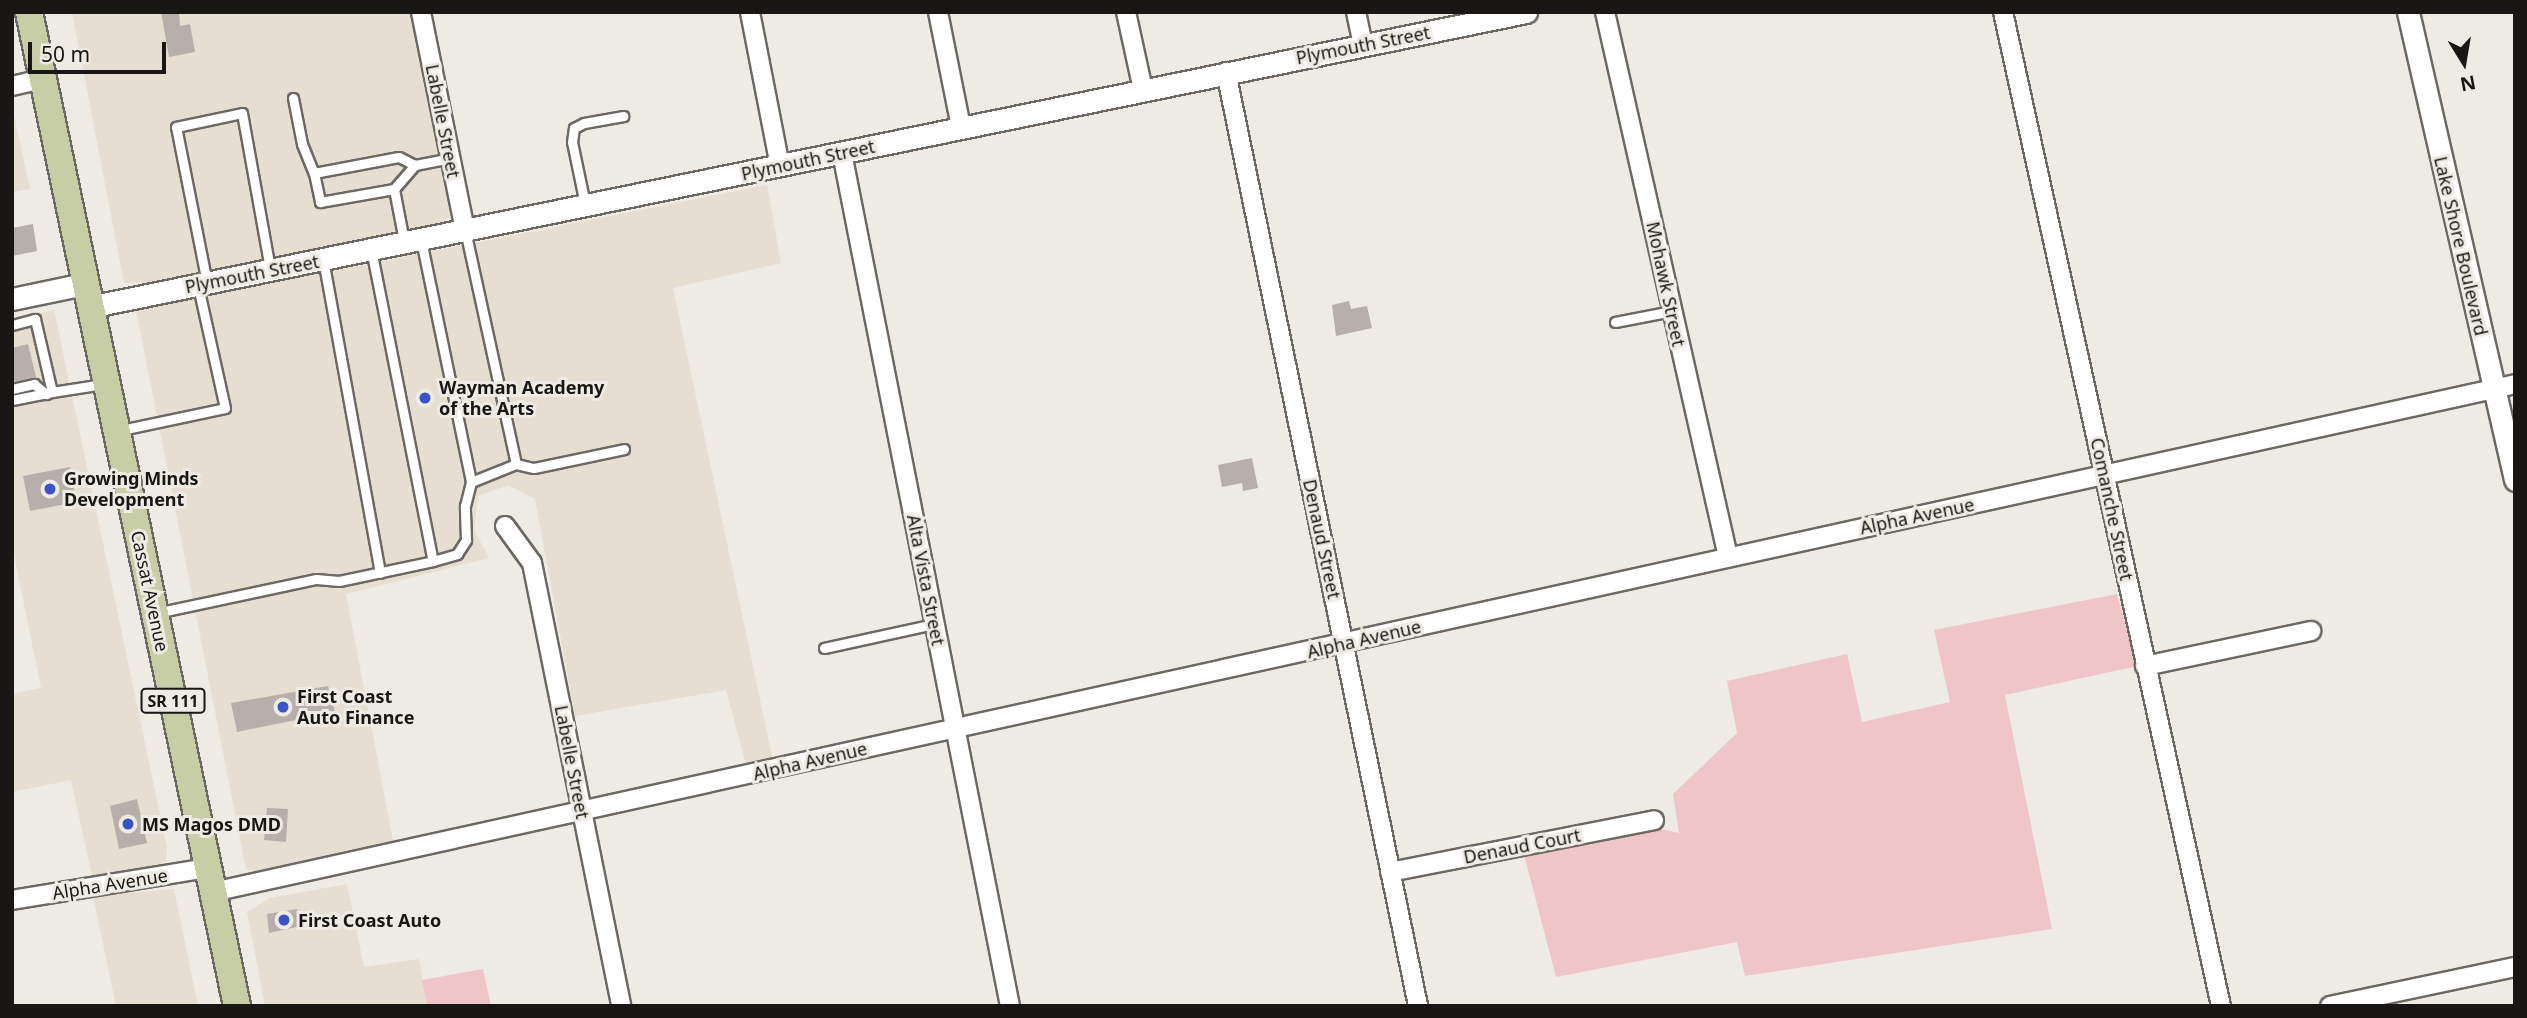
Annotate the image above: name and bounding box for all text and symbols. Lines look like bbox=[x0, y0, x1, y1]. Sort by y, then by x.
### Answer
street label: Plymouth Street bbox=[1294, 21, 1432, 69]
scale bar bbox=[32, 28, 170, 72]
north arrow bbox=[2429, 28, 2499, 98]
text: 50 m bbox=[41, 40, 90, 68]
street label: Labelle Street bbox=[421, 62, 465, 180]
text: N bbox=[2458, 69, 2478, 98]
street label: Plymouth Street bbox=[739, 135, 877, 185]
street label: Lake Shore Boulevard bbox=[2430, 154, 2492, 338]
street label: Mohawk Street bbox=[1642, 220, 1690, 348]
street label: Plymouth Street bbox=[183, 250, 321, 298]
place label: Wayman Academy of the Arts bbox=[439, 377, 604, 420]
marker: Wayman Academy of the Arts bbox=[417, 390, 433, 406]
street label: Comanche Street bbox=[2086, 436, 2138, 582]
place label: Growing Minds Development bbox=[64, 468, 199, 510]
street label: Denaud Street bbox=[1299, 477, 1345, 601]
marker: Growing Minds Development bbox=[42, 481, 58, 497]
street label: Alpha Avenue bbox=[1858, 493, 1976, 539]
street label: Alta Vista Street bbox=[903, 513, 949, 647]
street label: Cassat Avenue bbox=[127, 529, 173, 653]
street label: Alpha Avenue bbox=[1305, 615, 1423, 663]
place label: First Coast Auto Finance bbox=[297, 686, 414, 728]
road number: SR 111 bbox=[140, 688, 206, 714]
marker: First Coast Auto Finance bbox=[275, 699, 291, 715]
street label: Labelle Street bbox=[550, 703, 594, 821]
street label: Alpha Avenue bbox=[751, 737, 869, 785]
place label: MS Magos DMD bbox=[142, 813, 281, 835]
marker: MS Magos DMD bbox=[120, 816, 136, 832]
street label: Denaud Court bbox=[1462, 824, 1582, 868]
street label: Alpha Avenue bbox=[51, 864, 169, 904]
place label: First Coast Auto bbox=[298, 909, 441, 931]
marker: First Coast Auto bbox=[276, 912, 292, 928]

